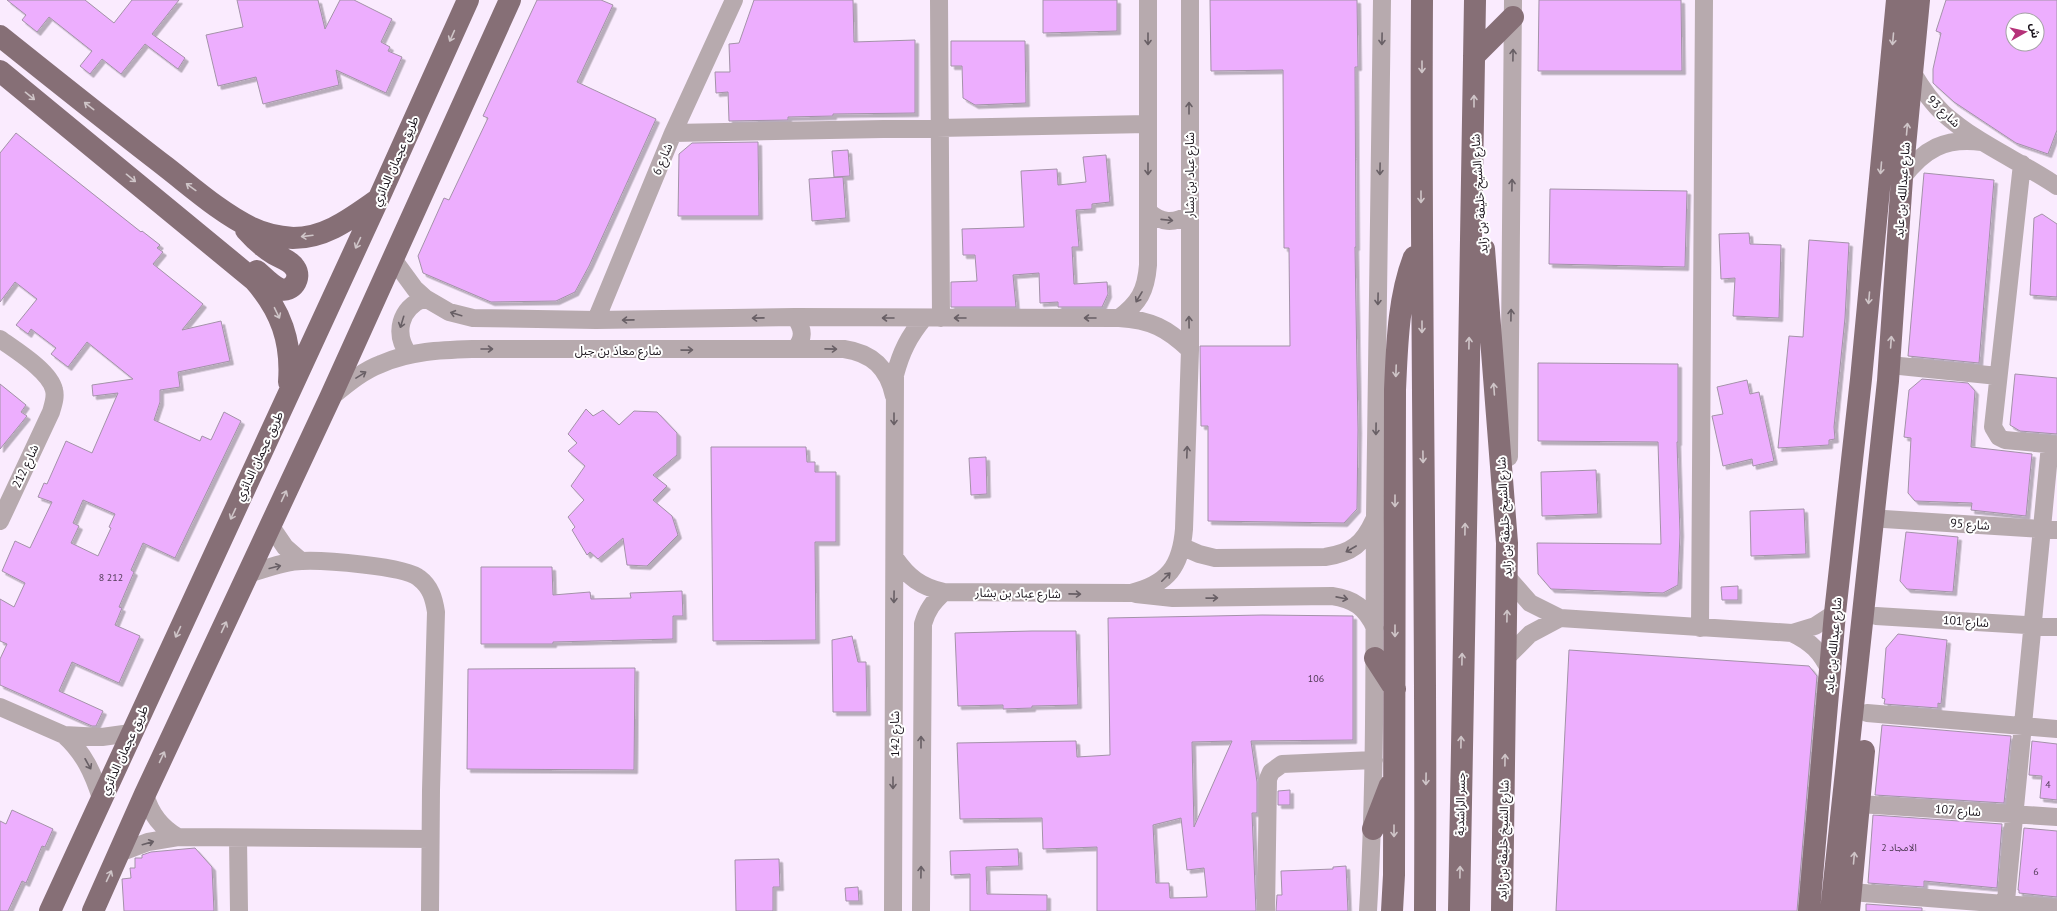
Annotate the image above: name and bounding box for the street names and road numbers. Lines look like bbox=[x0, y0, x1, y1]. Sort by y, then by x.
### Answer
street label: شارع 93 bbox=[1923, 92, 1963, 132]
street label: طريق عجمان الدائري bbox=[368, 114, 424, 209]
street label: شارع عباد بن بشار bbox=[1182, 132, 1199, 219]
street label: شارع الشيخ خليفة بن زايد bbox=[1467, 133, 1493, 255]
street label: شارع 6 bbox=[649, 141, 677, 178]
street label: شارع عبدالله بن عابد bbox=[1891, 142, 1915, 239]
street label: شارع معاذ بن جبل bbox=[575, 343, 661, 360]
street label: طريق عجمان الدائري bbox=[232, 409, 289, 504]
street label: 212 شارع bbox=[8, 442, 43, 491]
street label: شارع الشيخ خليفة بن زايد bbox=[1493, 456, 1517, 578]
street label: شارع 95 bbox=[1950, 515, 1990, 535]
street label: شارع عباد بن بشار bbox=[974, 585, 1061, 603]
street label: شارع عبدالله بن عابد bbox=[1821, 596, 1847, 694]
street label: شارع 101 bbox=[1942, 612, 1990, 632]
street label: طريق عجمان الدائري bbox=[97, 703, 154, 798]
street label: شارع 142 bbox=[887, 711, 904, 757]
street label: جسر الراشدية bbox=[1452, 772, 1468, 836]
street label: شارع الشيخ خليفة بن زايد bbox=[1494, 780, 1514, 900]
street label: شارع 107 bbox=[1934, 801, 1982, 821]

